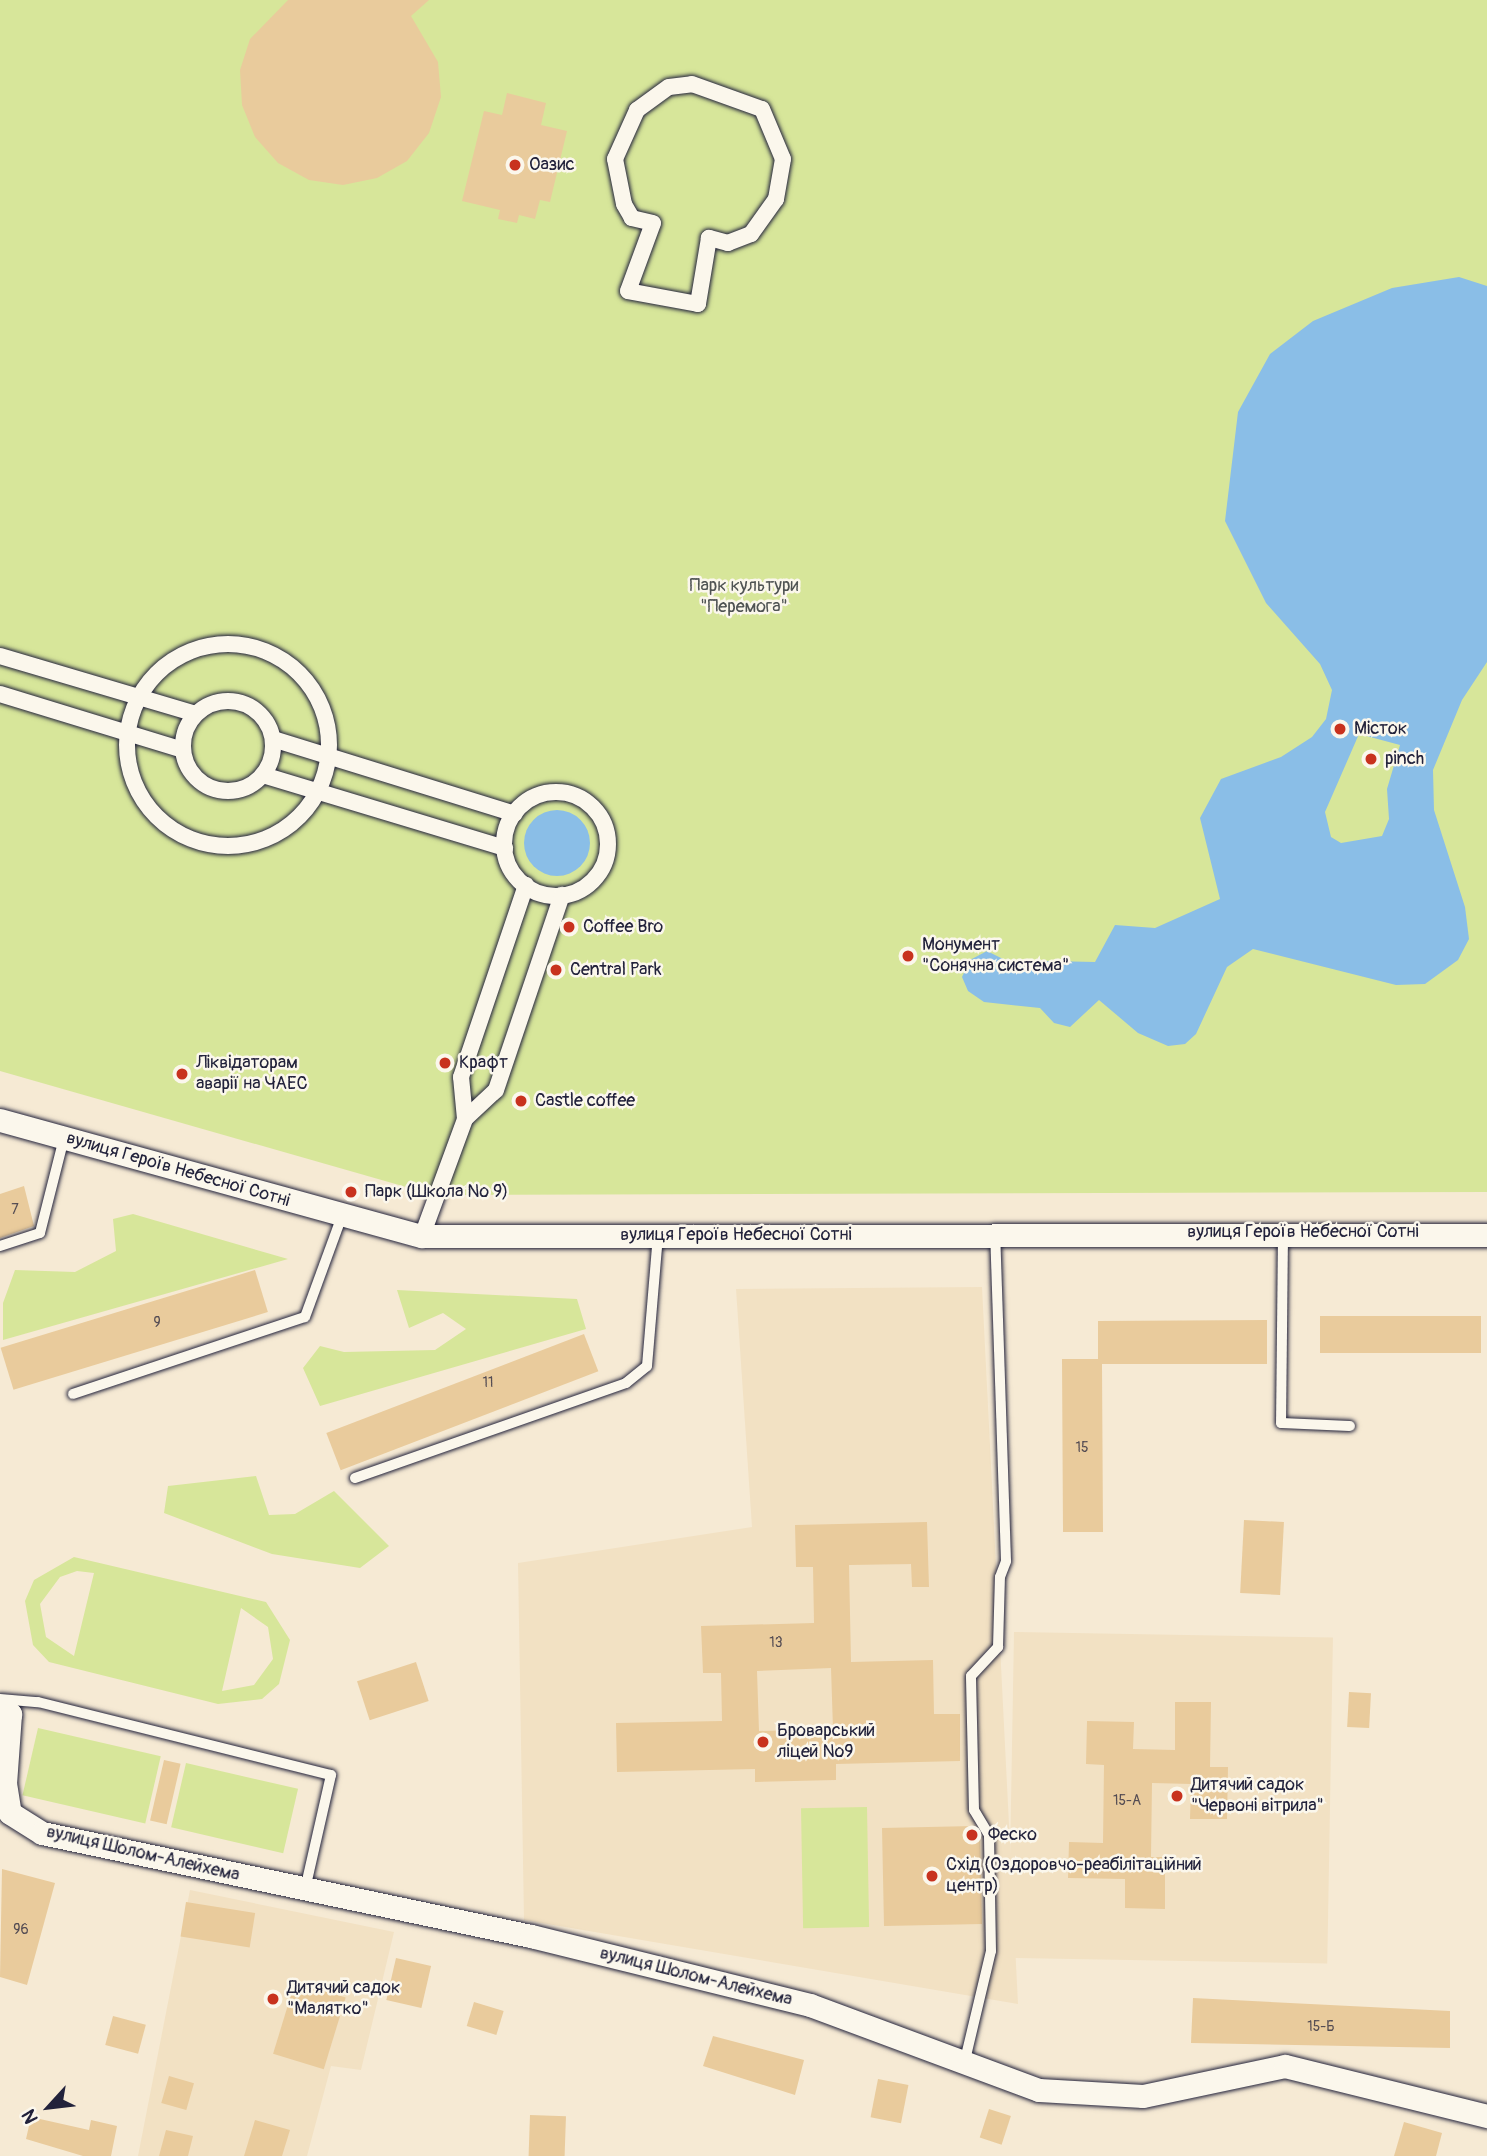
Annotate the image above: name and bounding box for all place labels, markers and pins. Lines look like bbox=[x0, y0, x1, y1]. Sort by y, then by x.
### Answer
place label: Оазис bbox=[529, 154, 575, 176]
marker: Оазис bbox=[507, 157, 523, 173]
place label: Місток bbox=[1354, 718, 1407, 740]
marker: Місток bbox=[1332, 721, 1348, 737]
place label: pinch bbox=[1385, 748, 1424, 770]
marker: pinch bbox=[1363, 751, 1379, 767]
place label: Coffee Bro bbox=[583, 916, 663, 938]
marker: Coffee Bro bbox=[561, 919, 577, 935]
place label: Монумент "Сонячна система" bbox=[922, 935, 1069, 978]
marker: Монумент "Сонячна система" bbox=[900, 948, 916, 964]
place label: Central Park bbox=[570, 959, 661, 981]
marker: Central Park bbox=[548, 962, 564, 978]
place label: Крафт bbox=[459, 1052, 508, 1074]
place label: Ліквідаторам аварії на ЧАЕС bbox=[196, 1053, 308, 1096]
marker: Крафт bbox=[437, 1055, 453, 1071]
marker: Ліквідаторам аварії на ЧАЕС bbox=[174, 1066, 190, 1082]
place label: Castle coffee bbox=[535, 1090, 635, 1112]
marker: Castle coffee bbox=[513, 1093, 529, 1109]
place label: Парк (Школа № 9) bbox=[365, 1181, 508, 1203]
marker: Парк (Школа № 9) bbox=[343, 1184, 359, 1200]
place label: Броварський ліцей №9 bbox=[777, 1721, 875, 1764]
marker: Броварський ліцей №9 bbox=[755, 1734, 771, 1750]
place label: Дитячий садок "Червоні вітрила" bbox=[1191, 1775, 1324, 1817]
marker: Дитячий садок "Червоні вітрила" bbox=[1169, 1788, 1185, 1804]
place label: Феско bbox=[988, 1824, 1037, 1846]
marker: Феско bbox=[962, 1825, 982, 1845]
place label: Схід (Оздоровчо-реабілітаційний центр) bbox=[946, 1855, 1202, 1898]
marker: Схід (Оздоровчо-реабілітаційний центр) bbox=[924, 1868, 940, 1884]
place label: Дитячий садок "Малятко" bbox=[287, 1978, 400, 2021]
marker: Дитячий садок "Малятко" bbox=[265, 1991, 281, 2007]

